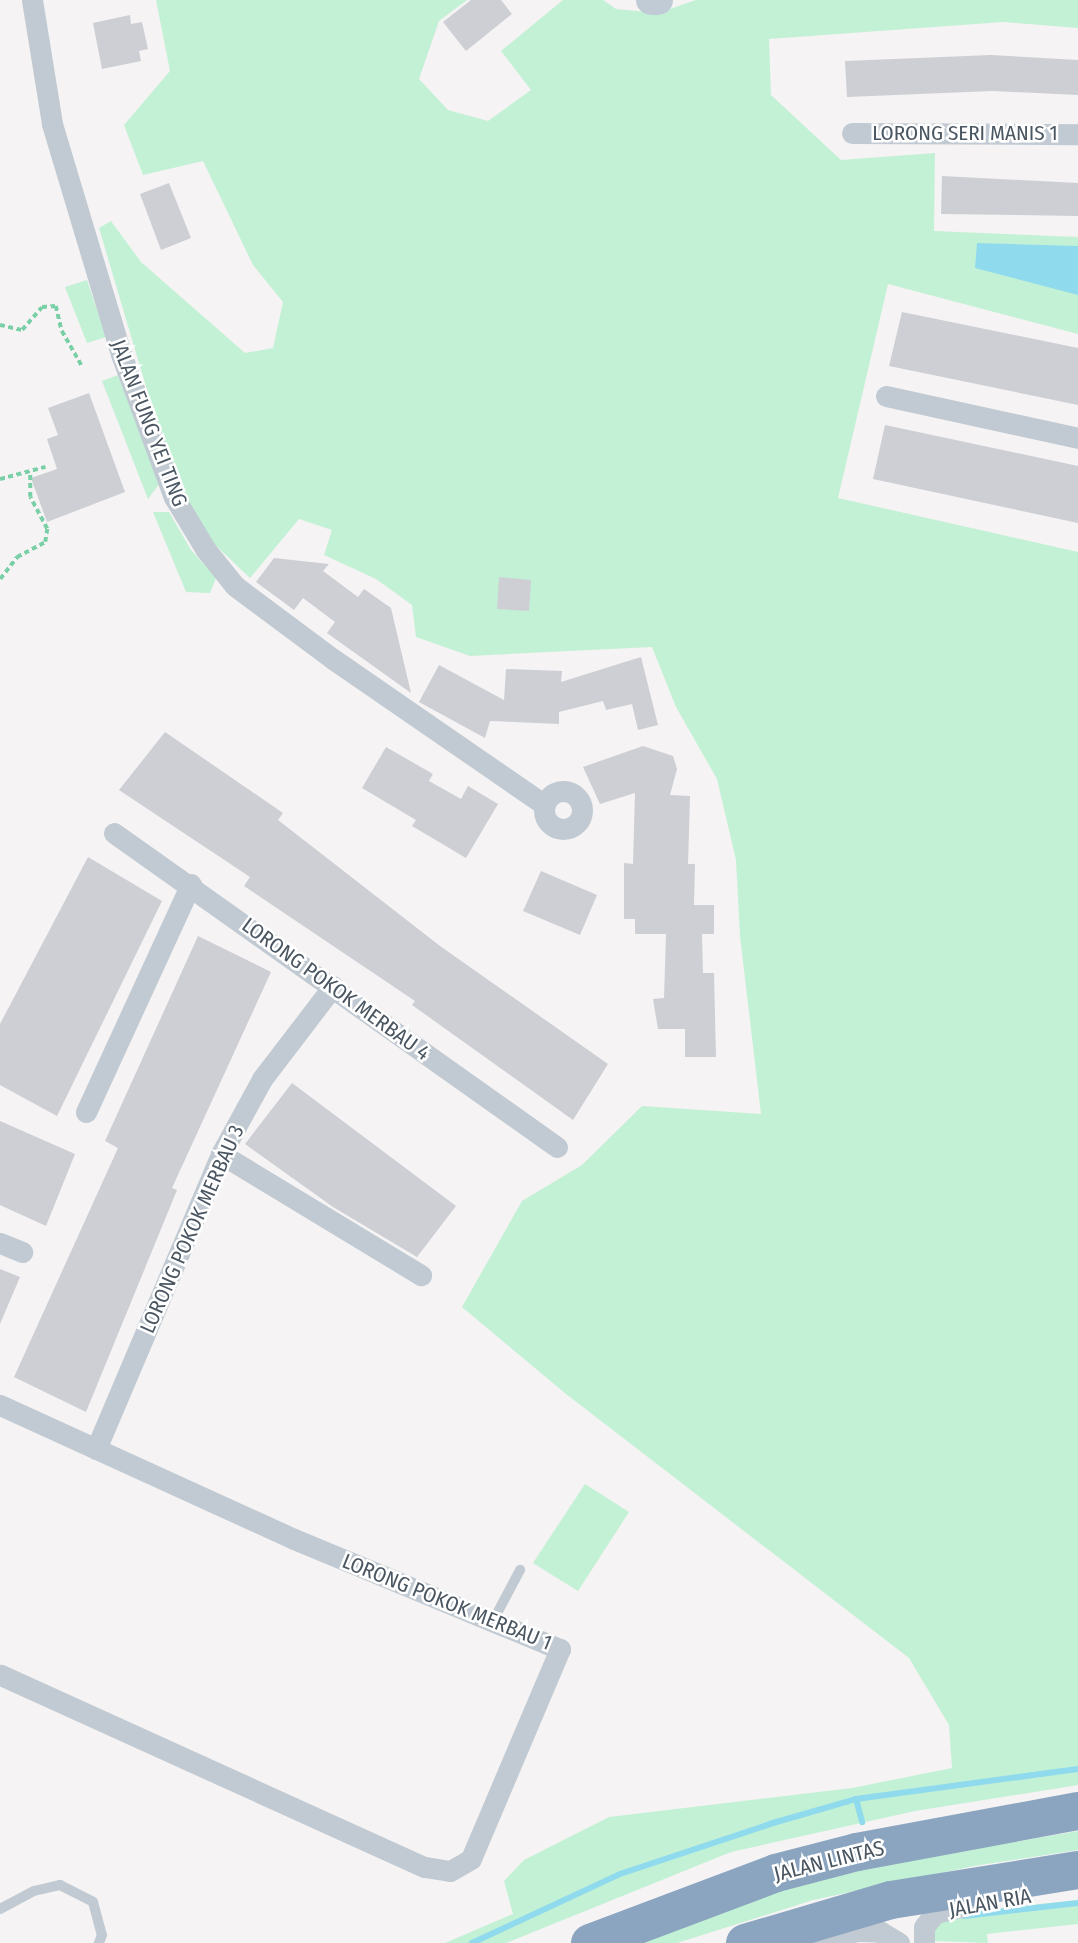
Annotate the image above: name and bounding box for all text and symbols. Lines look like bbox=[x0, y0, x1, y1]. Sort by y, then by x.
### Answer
street label: LORONG SERI MANIS 1 bbox=[872, 120, 1058, 146]
street label: JALAN FUNG YEI TING bbox=[106, 336, 192, 510]
street label: LORONG POKOK MERBAU 4 bbox=[237, 912, 435, 1066]
street label: LORONG POKOK MERBAU 3 bbox=[135, 1121, 249, 1337]
street label: LORONG POKOK MERBAU 1 bbox=[339, 1548, 555, 1656]
street label: JALAN LINTAS bbox=[771, 1835, 887, 1887]
street label: JALAN RIA bbox=[947, 1883, 1033, 1923]

